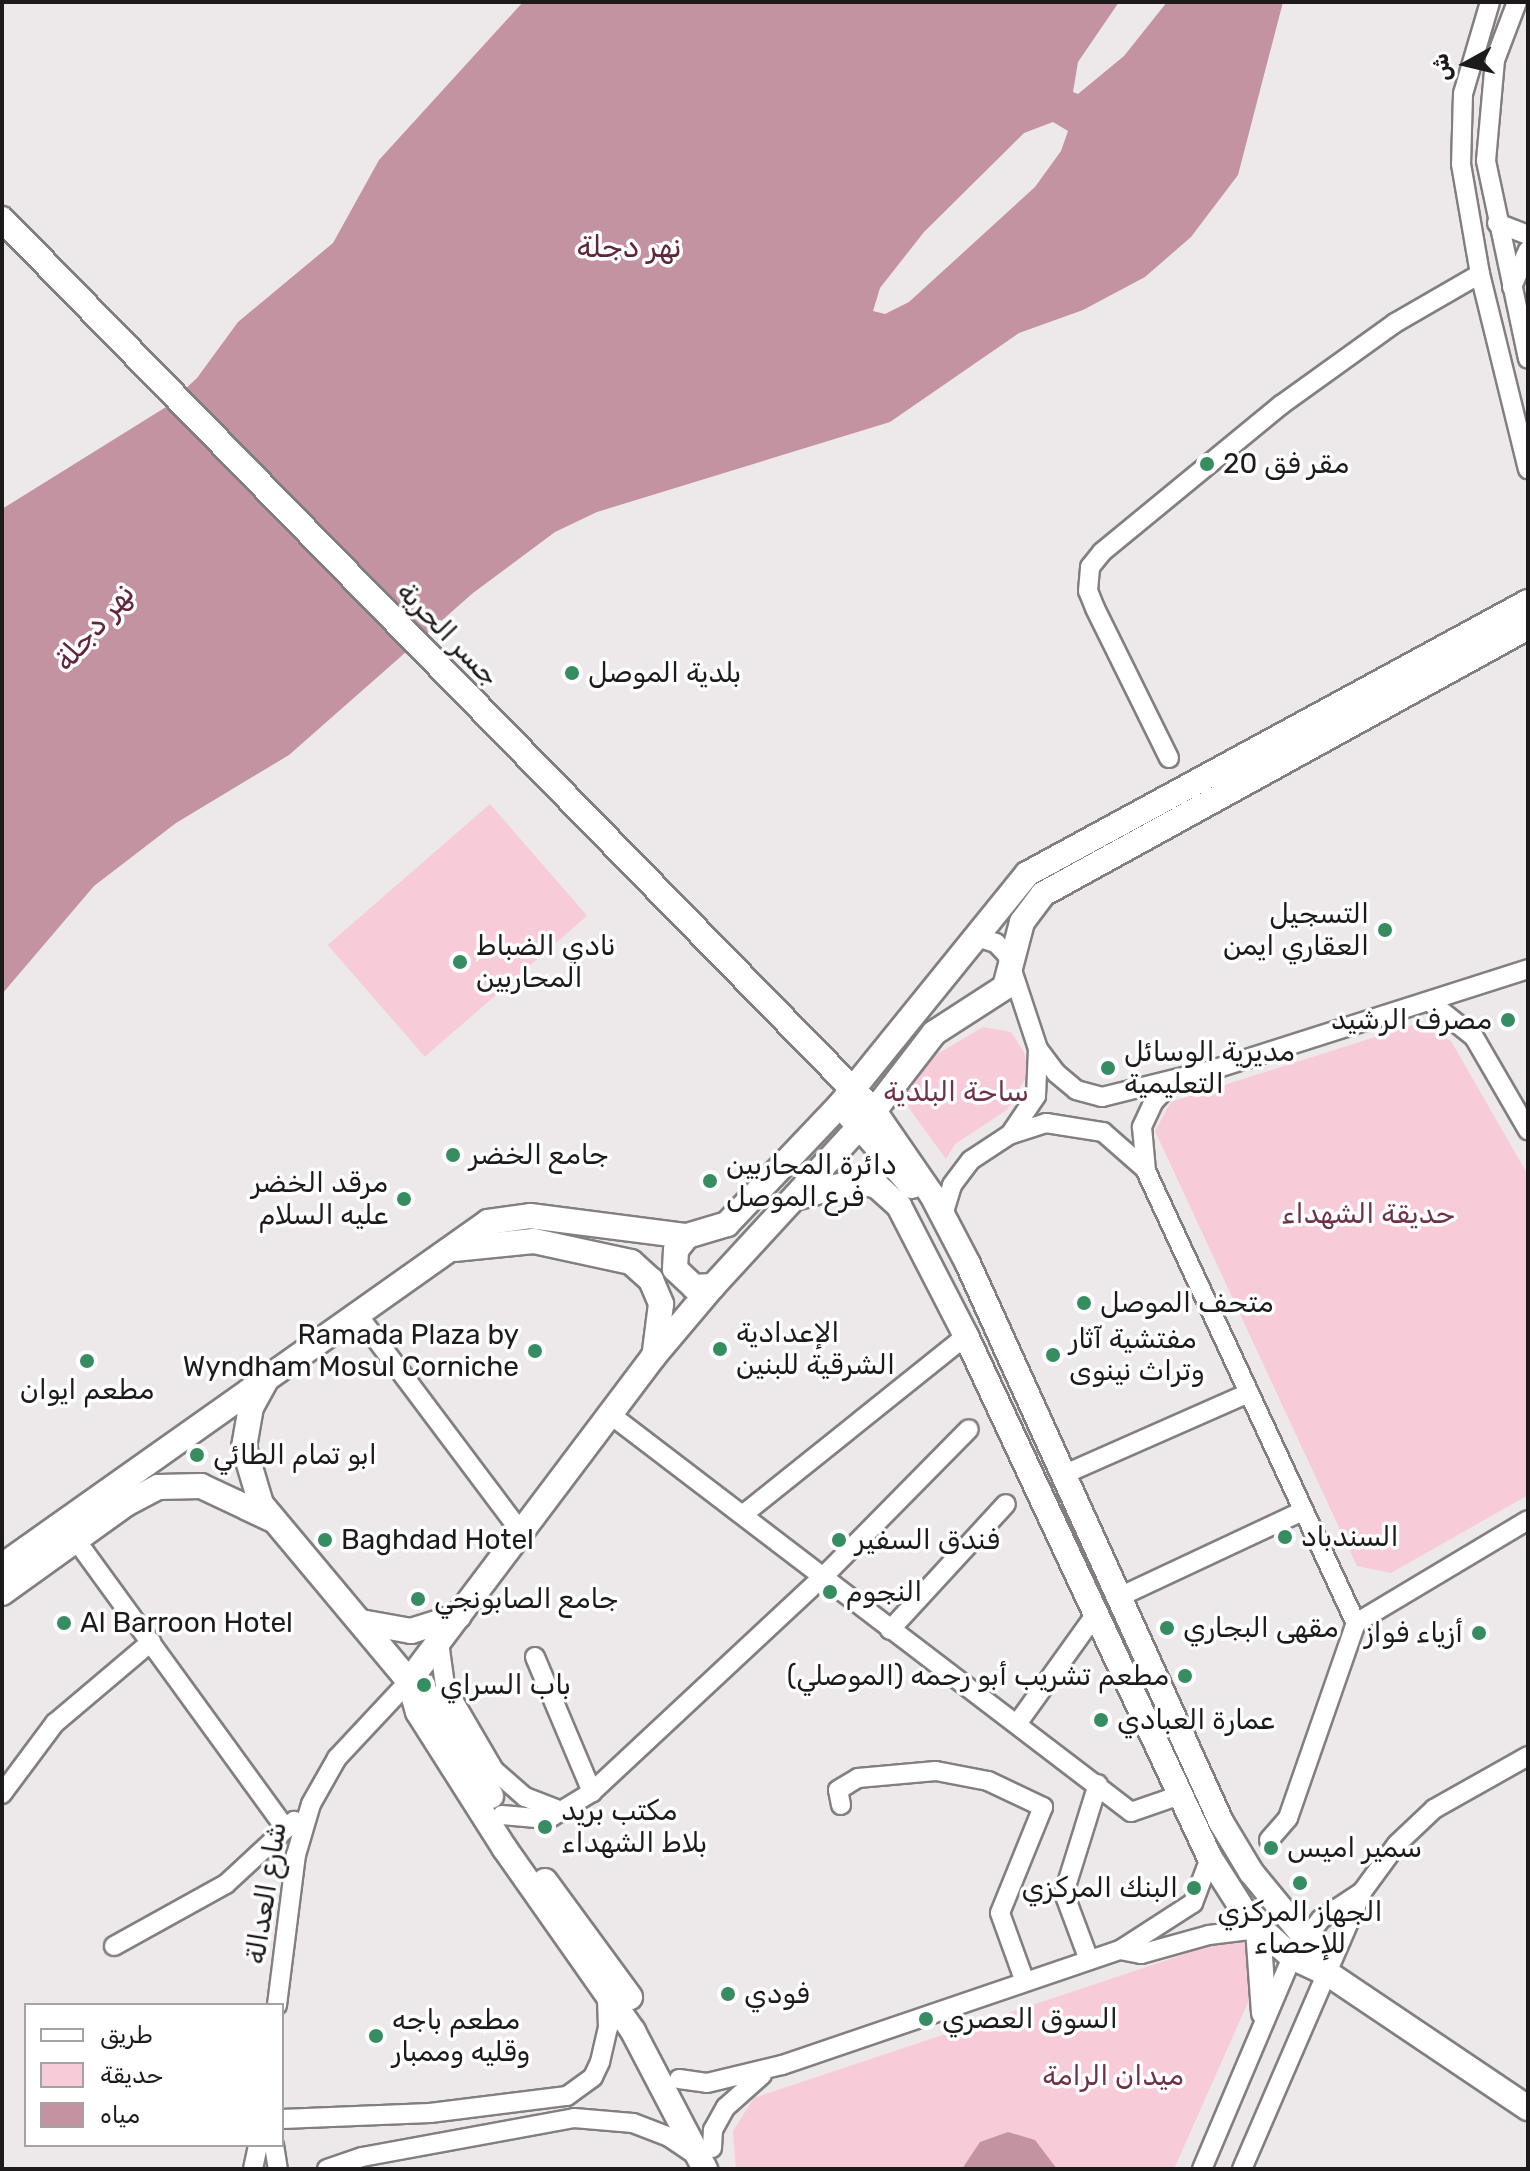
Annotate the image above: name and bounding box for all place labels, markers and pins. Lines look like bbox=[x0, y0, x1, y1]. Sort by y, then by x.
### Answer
place label: مقر فق 20 bbox=[1223, 447, 1349, 481]
marker: مقر فق 20 bbox=[1198, 455, 1216, 473]
place label: بلدية الموصل bbox=[588, 656, 741, 690]
marker: بلدية الموصل bbox=[563, 664, 581, 682]
place label: التسجيل العقاري ايمن bbox=[1223, 897, 1369, 963]
marker: التسجيل العقاري ايمن bbox=[1376, 921, 1394, 939]
place label: نادي الضباط المحاربين bbox=[476, 929, 615, 995]
marker: نادي الضباط المحاربين bbox=[451, 953, 469, 971]
place label: مصرف الرشيد bbox=[1331, 1003, 1492, 1037]
marker: مصرف الرشيد bbox=[1499, 1011, 1517, 1029]
place label: مديرية الوسائل التعليمية bbox=[1124, 1035, 1295, 1101]
marker: مديرية الوسائل التعليمية bbox=[1099, 1059, 1117, 1077]
place label: جامع الخضر bbox=[469, 1138, 609, 1172]
marker: جامع الخضر bbox=[444, 1146, 462, 1164]
place label: دائرة المحاربين فرع الموصل bbox=[726, 1148, 897, 1214]
place label: مرقد الخضر عليه السلام bbox=[251, 1166, 388, 1232]
marker: دائرة المحاربين فرع الموصل bbox=[701, 1172, 719, 1190]
marker: مرقد الخضر عليه السلام bbox=[395, 1190, 413, 1208]
place label: متحف الموصل bbox=[1100, 1286, 1273, 1320]
marker: متحف الموصل bbox=[1075, 1294, 1093, 1312]
place label: الإعدادية الشرقية للبنين bbox=[736, 1316, 895, 1382]
place label: Ramada Plaza by Wyndham Mosul Corniche bbox=[183, 1318, 519, 1384]
place label: مفتشية آثار وتراث نينوى bbox=[1069, 1322, 1205, 1388]
marker: الإعدادية الشرقية للبنين bbox=[711, 1340, 729, 1358]
marker: Ramada Plaza by Wyndham Mosul Corniche bbox=[526, 1342, 544, 1360]
marker: مفتشية آثار وتراث نينوى bbox=[1044, 1346, 1062, 1364]
marker: مطعم ايوان bbox=[78, 1352, 96, 1370]
place label: مطعم ايوان bbox=[20, 1373, 154, 1407]
place label: ابو تمام الطائي bbox=[213, 1438, 377, 1472]
marker: ابو تمام الطائي bbox=[188, 1446, 206, 1464]
place label: السندباد bbox=[1301, 1520, 1399, 1554]
place label: Baghdad Hotel bbox=[341, 1523, 534, 1557]
place label: فندق السفير bbox=[855, 1523, 1000, 1557]
marker: السندباد bbox=[1276, 1528, 1294, 1546]
marker: Baghdad Hotel bbox=[316, 1531, 334, 1549]
marker: فندق السفير bbox=[830, 1531, 848, 1549]
place label: النجوم bbox=[846, 1575, 922, 1609]
place label: جامع الصابونجي bbox=[434, 1582, 618, 1616]
marker: النجوم bbox=[821, 1583, 839, 1601]
marker: جامع الصابونجي bbox=[409, 1590, 427, 1608]
place label: Al Barroon Hotel bbox=[80, 1606, 293, 1640]
place label: مقهى البجاري bbox=[1183, 1611, 1339, 1645]
marker: Al Barroon Hotel bbox=[55, 1614, 73, 1632]
place label: أزياء فواز bbox=[1364, 1616, 1463, 1650]
marker: مقهى البجاري bbox=[1158, 1619, 1176, 1637]
marker: أزياء فواز bbox=[1470, 1624, 1488, 1642]
place label: مطعم تشريب أبو رحمه (الموصلي) bbox=[787, 1659, 1169, 1693]
marker: مطعم تشريب أبو رحمه (الموصلي) bbox=[1176, 1667, 1194, 1685]
place label: باب السراي bbox=[440, 1668, 571, 1702]
marker: باب السراي bbox=[415, 1676, 433, 1694]
place label: عمارة العبادي bbox=[1117, 1703, 1275, 1737]
marker: عمارة العبادي bbox=[1092, 1711, 1110, 1729]
place label: مكتب بريد بلاط الشهداء bbox=[561, 1794, 707, 1860]
marker: مكتب بريد بلاط الشهداء bbox=[536, 1818, 554, 1836]
place label: سمير اميس bbox=[1287, 1831, 1422, 1865]
marker: سمير اميس bbox=[1262, 1839, 1280, 1857]
place label: البنك المركزي bbox=[1021, 1871, 1178, 1905]
marker: الجهاز المركزي للإحصاء bbox=[1291, 1874, 1309, 1892]
marker: البنك المركزي bbox=[1185, 1879, 1203, 1897]
place label: الجهاز المركزي للإحصاء bbox=[1217, 1895, 1383, 1961]
place label: فودي bbox=[744, 1977, 809, 2011]
marker: فودي bbox=[719, 1985, 737, 2003]
place label: السوق العصري bbox=[942, 2002, 1118, 2036]
place label: مطعم باجه وقليه وممبار bbox=[392, 2003, 530, 2069]
marker: السوق العصري bbox=[917, 2010, 935, 2028]
marker: مطعم باجه وقليه وممبار bbox=[367, 2027, 385, 2045]

